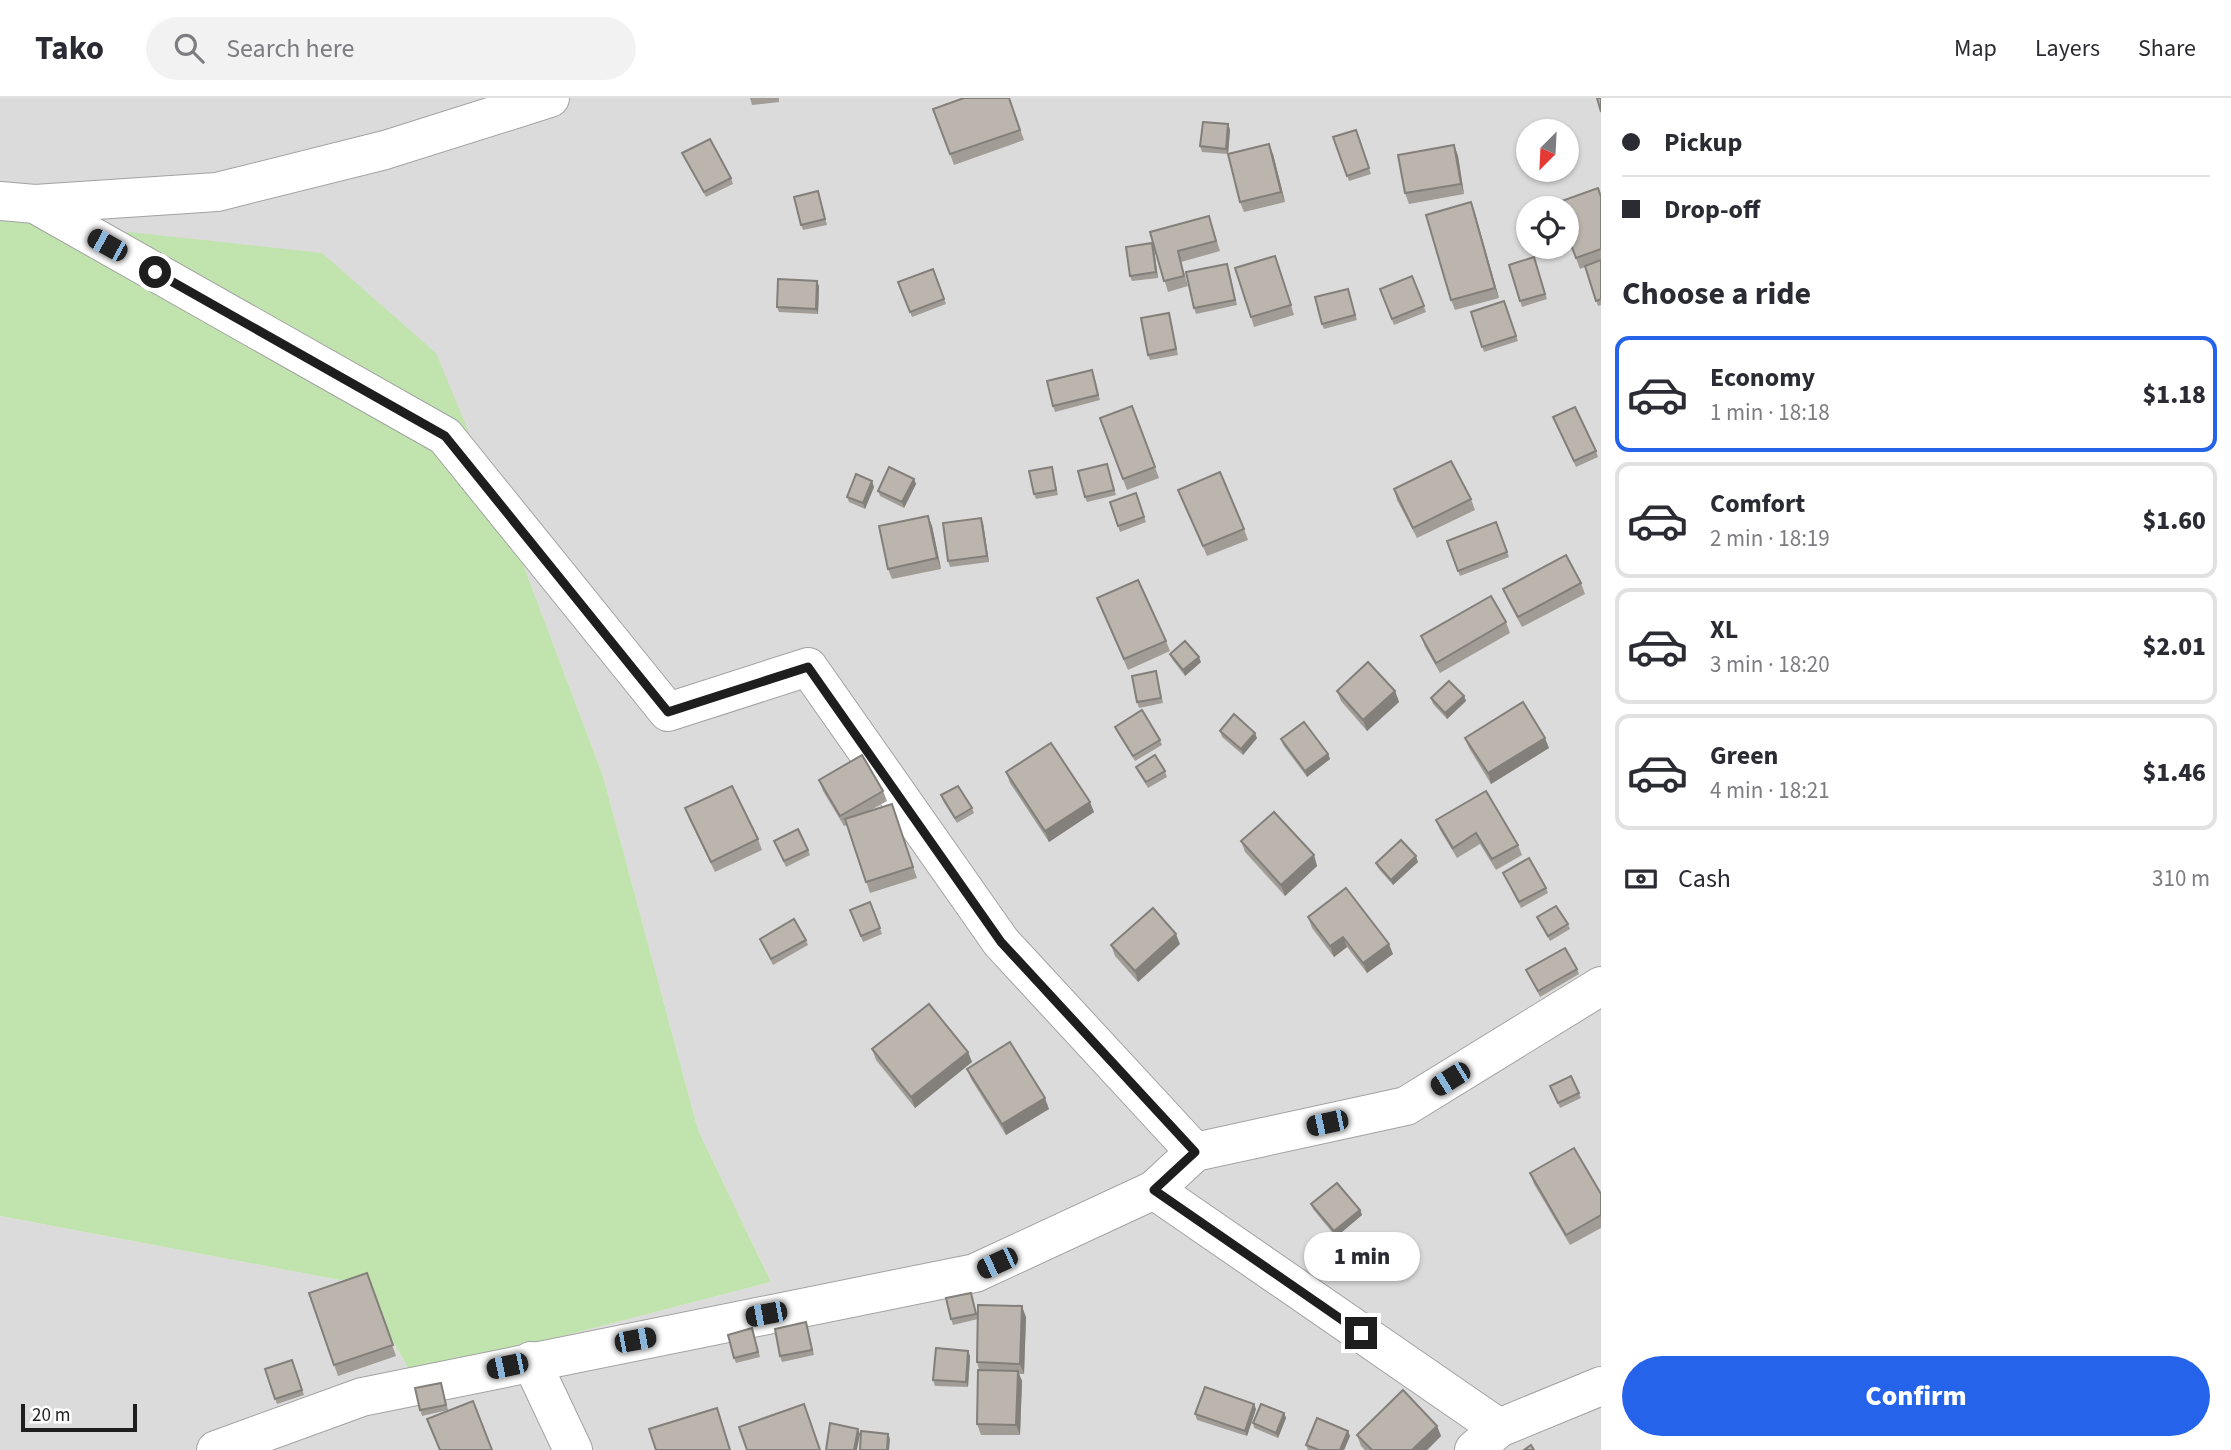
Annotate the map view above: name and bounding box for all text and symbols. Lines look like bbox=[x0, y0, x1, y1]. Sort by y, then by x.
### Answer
search box bbox=[146, 17, 636, 80]
text: Tako bbox=[35, 25, 104, 72]
icon: search bbox=[170, 29, 208, 67]
text: Search here bbox=[226, 30, 354, 67]
text: Map bbox=[1954, 31, 1997, 66]
text: Layers bbox=[2035, 31, 2100, 66]
text: Share bbox=[2138, 31, 2196, 66]
north arrow bbox=[1516, 119, 1578, 182]
map controls bbox=[1516, 119, 1579, 259]
text: Pickup bbox=[1664, 124, 1742, 161]
text: Drop-off bbox=[1664, 191, 1760, 228]
button: locate bbox=[1516, 196, 1579, 259]
car bbox=[84, 226, 131, 264]
route start bbox=[139, 256, 171, 288]
text: Choose a ride bbox=[1622, 271, 1811, 317]
text: Economy bbox=[1710, 359, 1815, 396]
icon: car bbox=[1626, 363, 1689, 426]
text: $1.18 bbox=[2142, 376, 2206, 413]
text: 1 min · 18:18 bbox=[1710, 396, 1830, 429]
text: Comfort bbox=[1710, 485, 1805, 522]
icon: car bbox=[1626, 489, 1689, 552]
text: $1.60 bbox=[2142, 502, 2206, 539]
text: 2 min · 18:19 bbox=[1710, 522, 1830, 555]
text: XL bbox=[1710, 611, 1738, 648]
icon: car bbox=[1626, 615, 1689, 678]
text: $2.01 bbox=[2142, 628, 2206, 665]
text: 3 min · 18:20 bbox=[1710, 648, 1830, 681]
text: Green bbox=[1710, 737, 1778, 774]
icon: car bbox=[1626, 741, 1689, 804]
text: $1.46 bbox=[2142, 754, 2206, 791]
text: 4 min · 18:21 bbox=[1710, 774, 1830, 807]
icon: cash bbox=[1622, 860, 1660, 898]
text: Cash bbox=[1678, 860, 1731, 897]
text: 310 m bbox=[2152, 862, 2210, 895]
car bbox=[1427, 1059, 1474, 1099]
car bbox=[1305, 1108, 1350, 1138]
callout: 1 min bbox=[1303, 1232, 1419, 1280]
text: 1 min bbox=[1334, 1240, 1390, 1273]
car bbox=[974, 1245, 1021, 1281]
car bbox=[744, 1300, 789, 1328]
route end bbox=[1345, 1317, 1377, 1349]
car bbox=[613, 1326, 658, 1354]
car bbox=[485, 1351, 530, 1381]
button: Confirm bbox=[1622, 1356, 2210, 1436]
scale bar bbox=[21, 1401, 136, 1433]
text: 20 m bbox=[32, 1402, 70, 1429]

